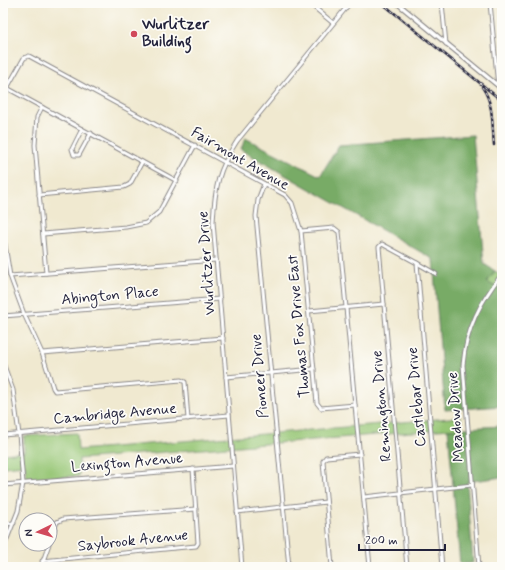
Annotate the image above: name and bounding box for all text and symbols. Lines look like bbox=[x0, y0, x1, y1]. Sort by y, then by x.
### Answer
place label: Wurlitzer Building bbox=[141, 15, 210, 54]
marker: Wurlitzer Building bbox=[129, 29, 139, 39]
street label: Fairmont Avenue bbox=[187, 123, 293, 195]
street label: Wurlitzer Drive bbox=[193, 210, 221, 316]
street label: Thomas Fox Drive East bbox=[283, 253, 315, 398]
street label: Abington Place bbox=[60, 282, 160, 311]
street label: Pioneer Drive bbox=[246, 333, 274, 419]
street label: Castlebar Drive bbox=[403, 346, 431, 448]
street label: Remington Drive bbox=[367, 349, 397, 462]
street label: Meadow Drive bbox=[443, 371, 469, 463]
street label: Cambridge Avenue bbox=[53, 399, 177, 430]
street label: Lexington Avenue bbox=[70, 448, 184, 479]
north arrow bbox=[18, 512, 58, 552]
street label: Saybrook Avenue bbox=[77, 525, 189, 557]
scale bar bbox=[359, 526, 445, 552]
text: N bbox=[22, 529, 36, 537]
text: 200 m bbox=[365, 533, 398, 549]

